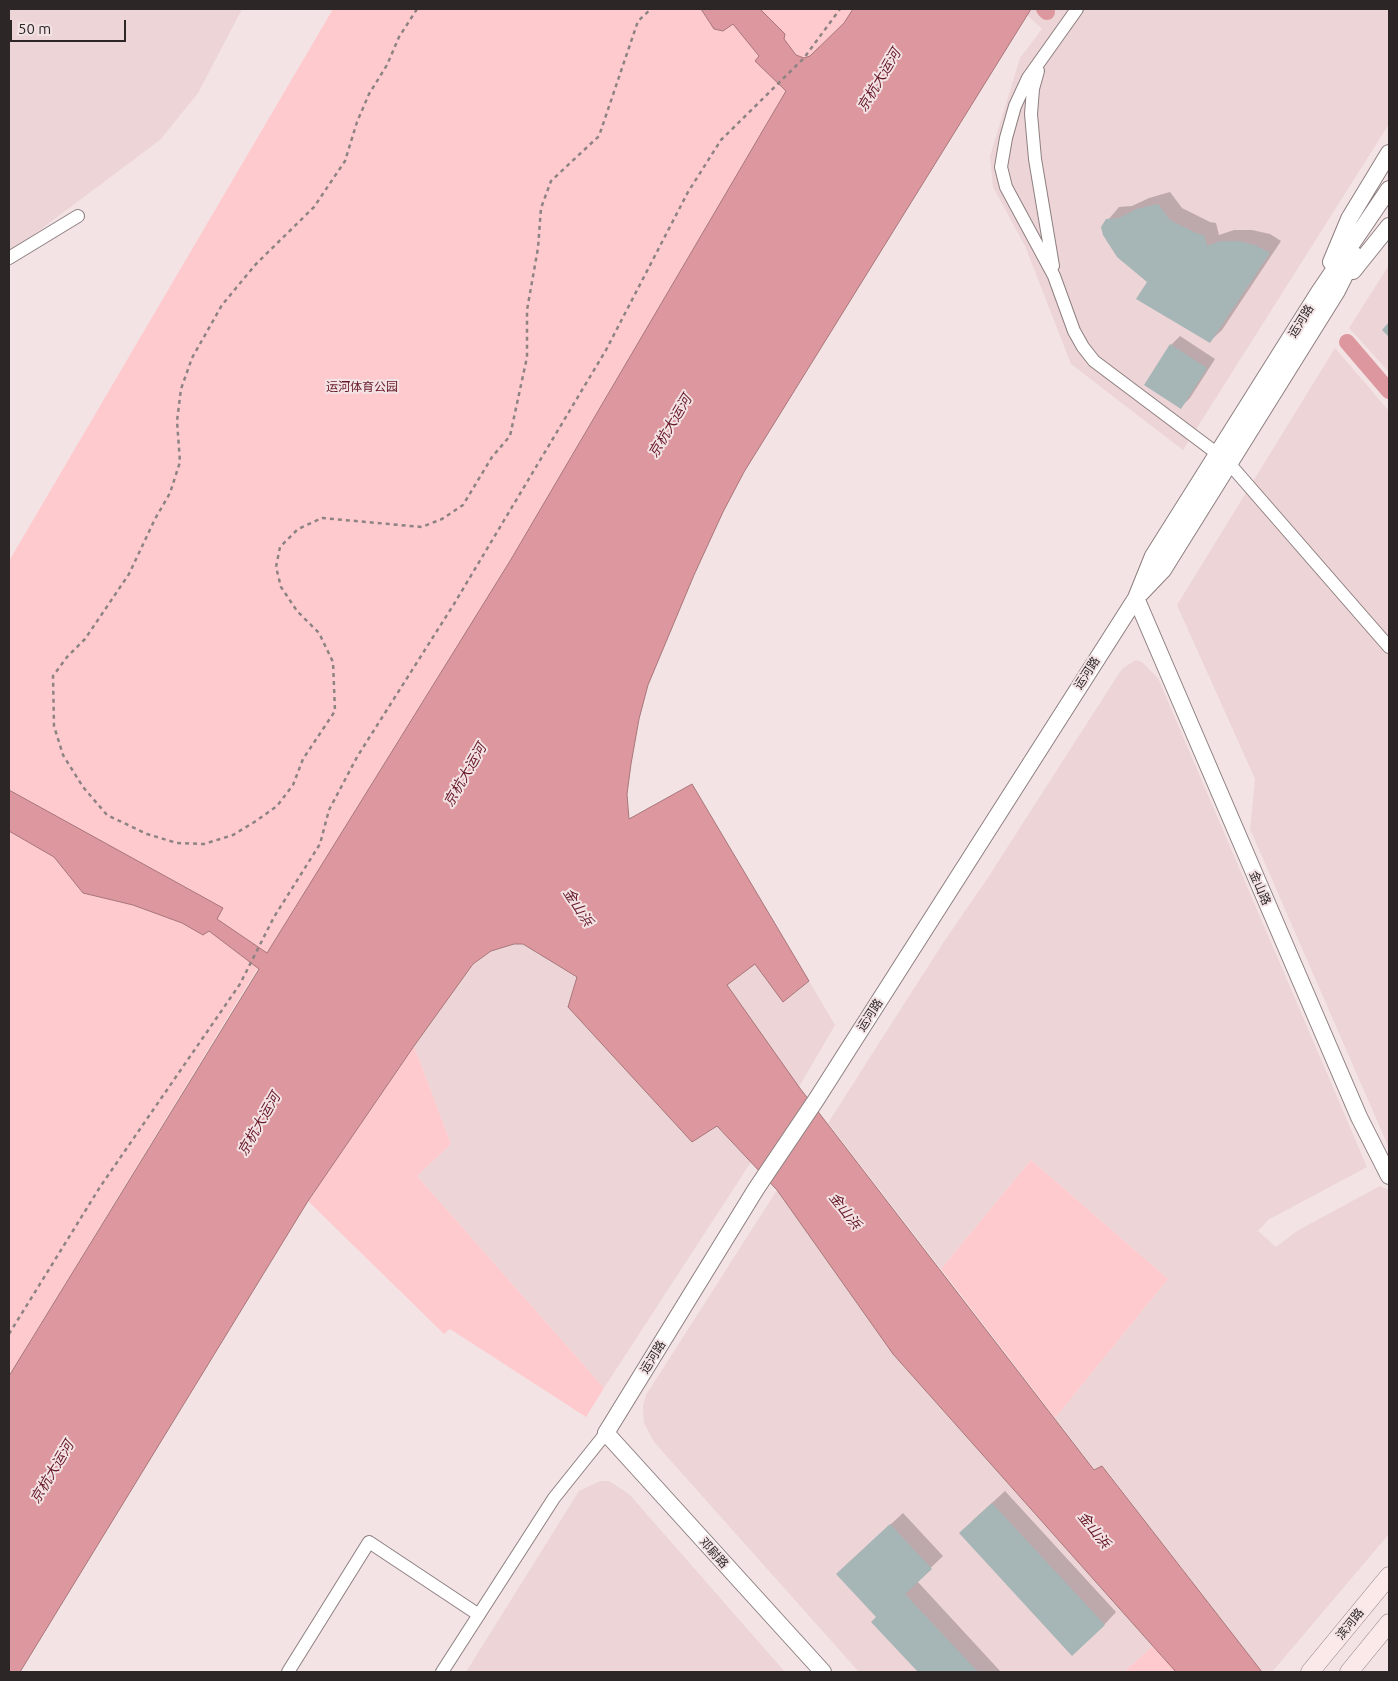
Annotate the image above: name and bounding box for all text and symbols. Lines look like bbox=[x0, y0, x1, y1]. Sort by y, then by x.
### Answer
scale bar bbox=[12, 10, 129, 42]
text: 50 m bbox=[18, 20, 51, 37]
water label: 京杭大运河 bbox=[854, 46, 904, 114]
street label: 运河路 bbox=[1285, 302, 1317, 340]
park label: 运河体育公园 bbox=[326, 380, 398, 394]
water label: 京杭大运河 bbox=[645, 392, 695, 460]
street label: 运河路 bbox=[1071, 654, 1103, 692]
water label: 京杭大运河 bbox=[440, 740, 490, 810]
street label: 金山路 bbox=[1246, 869, 1274, 907]
water label: 金山浜 bbox=[560, 885, 596, 929]
street label: 运河路 bbox=[854, 996, 886, 1034]
water label: 京杭大运河 bbox=[234, 1089, 284, 1159]
water label: 金山浜 bbox=[825, 1189, 865, 1233]
street label: 运河路 bbox=[637, 1338, 669, 1376]
water label: 京杭大运河 bbox=[27, 1438, 77, 1506]
water label: 金山浜 bbox=[1074, 1508, 1114, 1552]
street label: 邓尉路 bbox=[697, 1535, 731, 1571]
street label: 滨河路 bbox=[1333, 1605, 1367, 1643]

